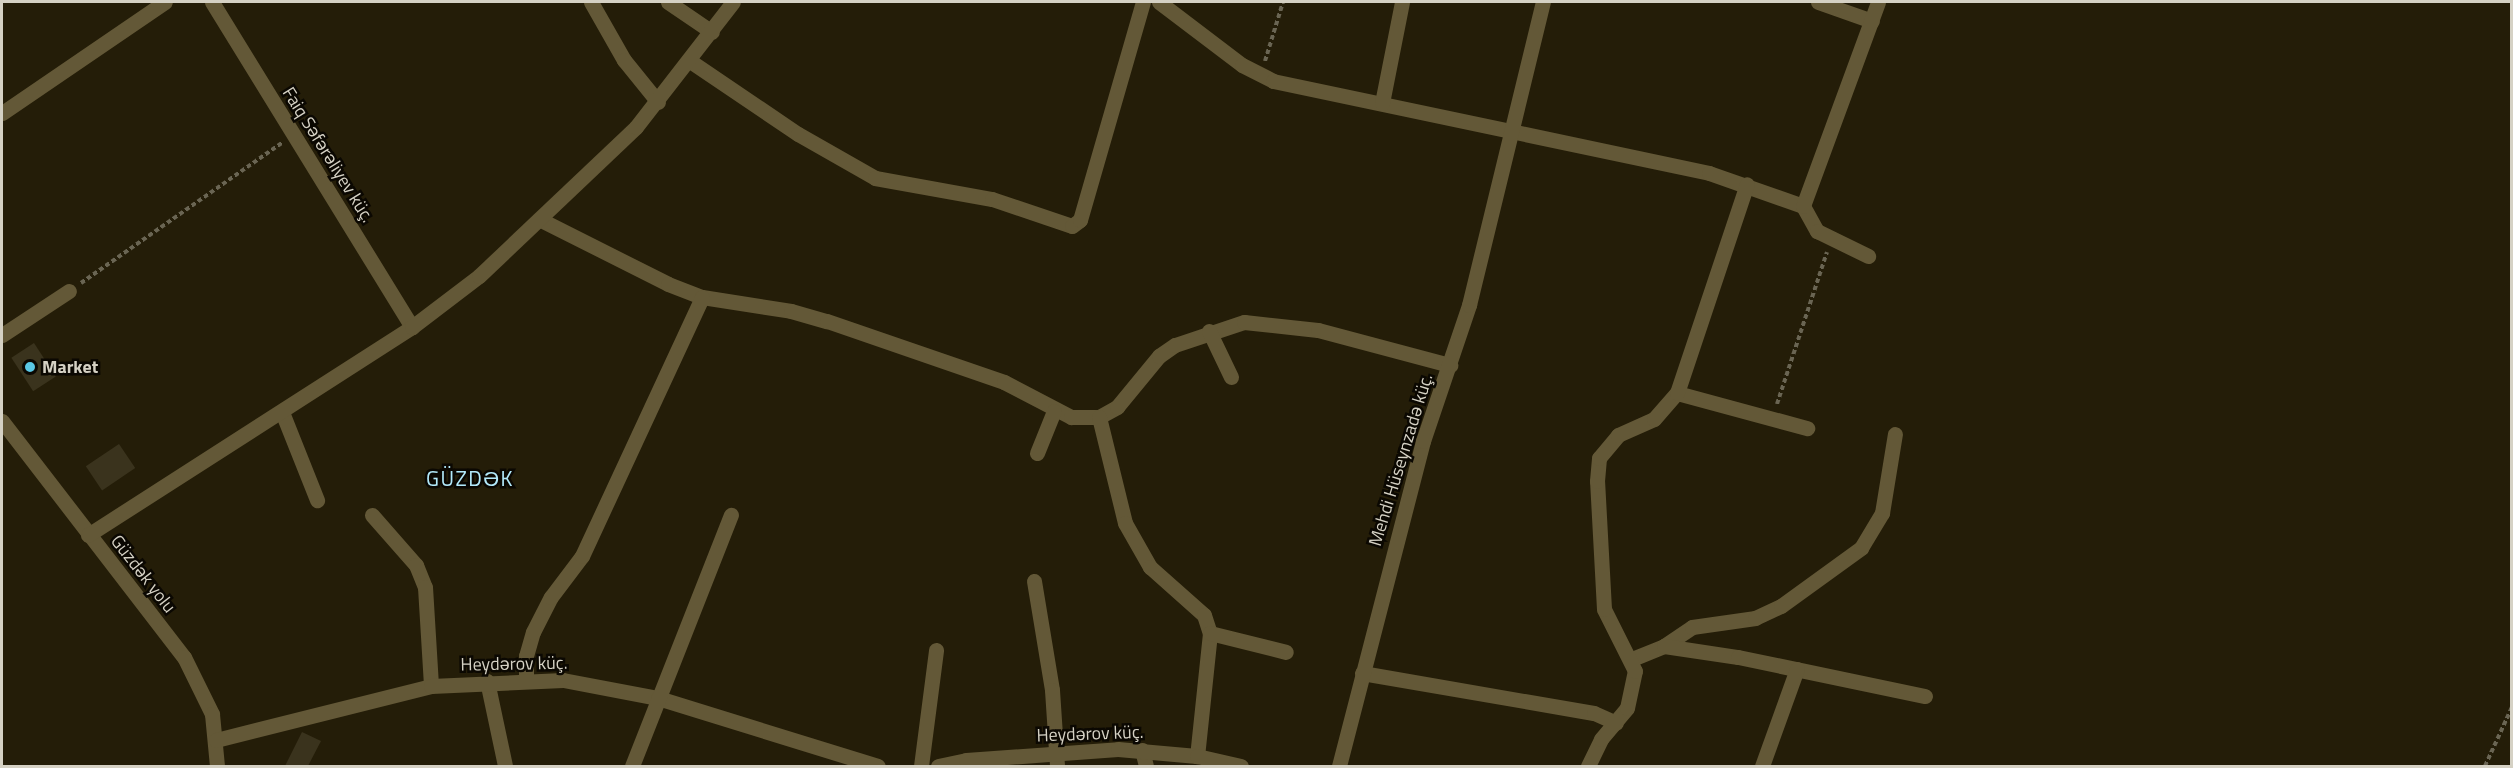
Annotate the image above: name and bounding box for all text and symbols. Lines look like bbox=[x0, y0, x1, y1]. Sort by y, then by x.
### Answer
street label: Faiq Səfərəliyev küç. bbox=[278, 83, 378, 227]
place label: Market bbox=[42, 356, 98, 378]
marker: Market bbox=[23, 360, 37, 374]
street label: Mehdi Hüseynzadə küç. bbox=[1364, 371, 1438, 549]
district label: GÜZDƏK bbox=[426, 465, 514, 491]
street label: Güzdək yolu bbox=[106, 531, 180, 617]
street label: Heydərov küç. bbox=[460, 652, 568, 676]
street label: Heydərov küç. bbox=[1036, 721, 1144, 747]

